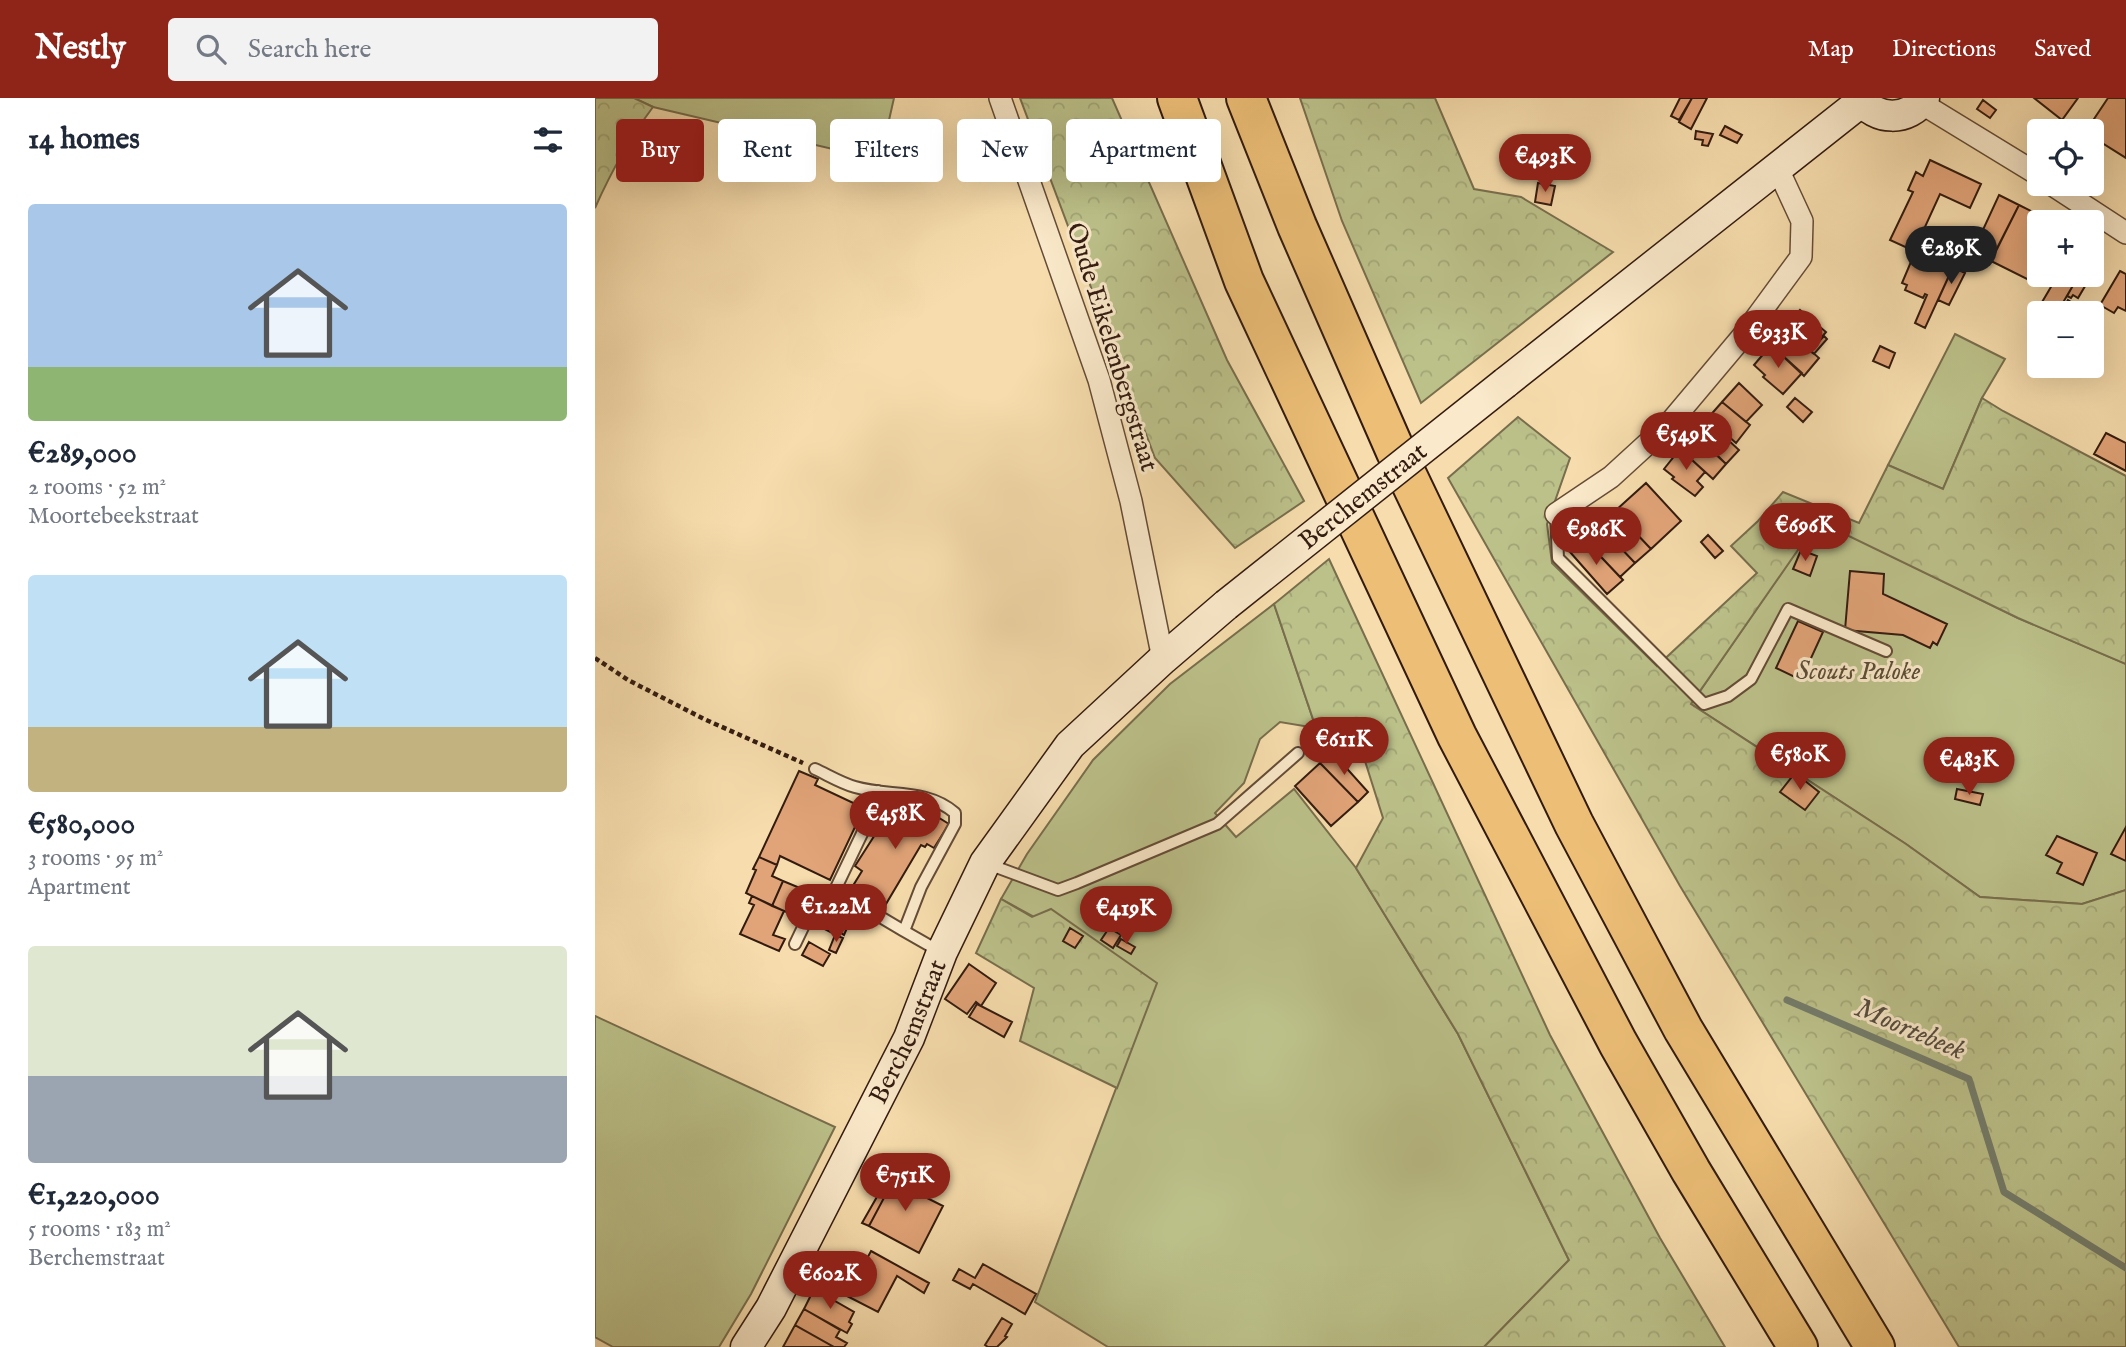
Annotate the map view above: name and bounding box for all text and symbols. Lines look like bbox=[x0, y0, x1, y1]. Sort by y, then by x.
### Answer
search box bbox=[168, 18, 658, 81]
text: Nestly bbox=[35, 28, 126, 70]
icon: search bbox=[192, 30, 230, 68]
text: Search here bbox=[248, 33, 372, 66]
text: Map bbox=[1808, 34, 1854, 65]
text: Directions bbox=[1892, 34, 1996, 65]
text: Saved bbox=[2034, 34, 2091, 65]
chip: Buy bbox=[616, 119, 704, 182]
chip: Rent bbox=[718, 119, 816, 182]
chip: Filters bbox=[830, 119, 943, 182]
chip: New bbox=[957, 119, 1052, 182]
chip: Apartment bbox=[1066, 119, 1221, 182]
map controls bbox=[2027, 119, 2104, 378]
button: locate bbox=[2027, 119, 2104, 196]
text: 14 homes bbox=[28, 121, 140, 159]
icon: filters bbox=[529, 121, 567, 159]
pin: €493K bbox=[1496, 134, 1594, 194]
text: €493K bbox=[1515, 142, 1575, 171]
button: + bbox=[2027, 210, 2104, 287]
street label: Oude Eikelenbergstraat bbox=[1058, 219, 1166, 475]
pin: €289K bbox=[1902, 226, 2000, 286]
text: €289K bbox=[1921, 234, 1981, 263]
icon: home bbox=[235, 250, 361, 376]
button: − bbox=[2027, 301, 2104, 378]
pin: €933K bbox=[1729, 310, 1827, 370]
text: €933K bbox=[1749, 318, 1807, 347]
pin: €549K bbox=[1637, 412, 1735, 472]
text: €549K bbox=[1656, 420, 1716, 449]
text: €289,000 bbox=[28, 435, 137, 473]
street label: Berchemstraat bbox=[1292, 435, 1434, 557]
text: 2 rooms · 52 m² bbox=[28, 473, 166, 502]
text: Moortebeekstraat bbox=[28, 502, 199, 531]
pin: €696K bbox=[1756, 504, 1854, 563]
pin: €986K bbox=[1547, 508, 1645, 567]
text: €696K bbox=[1775, 511, 1835, 540]
text: €986K bbox=[1567, 515, 1625, 544]
icon: home bbox=[235, 621, 361, 747]
park label: Scouts Paloke bbox=[1796, 655, 1920, 688]
pin: €611K bbox=[1295, 718, 1393, 777]
text: €611K bbox=[1316, 725, 1372, 754]
pin: €580K bbox=[1751, 732, 1849, 792]
pin: €483K bbox=[1920, 738, 2018, 797]
text: €580K bbox=[1771, 740, 1829, 769]
text: €483K bbox=[1940, 745, 1999, 774]
pin: €458K bbox=[846, 792, 944, 851]
text: €458K bbox=[866, 799, 924, 828]
text: €580,000 bbox=[28, 806, 135, 844]
text: 3 rooms · 95 m² bbox=[28, 844, 163, 873]
text: Apartment bbox=[28, 873, 131, 902]
pin: €1.22M bbox=[779, 884, 893, 944]
pin: €419K bbox=[1077, 886, 1175, 946]
text: €1.22M bbox=[801, 892, 871, 921]
text: €419K bbox=[1096, 894, 1156, 923]
street label: Berchemstraat bbox=[862, 955, 954, 1110]
water label: Moortebeek bbox=[1849, 991, 1971, 1069]
icon: home bbox=[235, 992, 361, 1118]
pin: €751K bbox=[856, 1154, 954, 1213]
text: €751K bbox=[876, 1161, 934, 1190]
text: €1,220,000 bbox=[28, 1177, 160, 1215]
text: 5 rooms · 183 m² bbox=[28, 1215, 171, 1244]
text: Berchemstraat bbox=[28, 1244, 165, 1273]
pin: €602K bbox=[781, 1252, 879, 1311]
text: €602K bbox=[799, 1259, 861, 1288]

